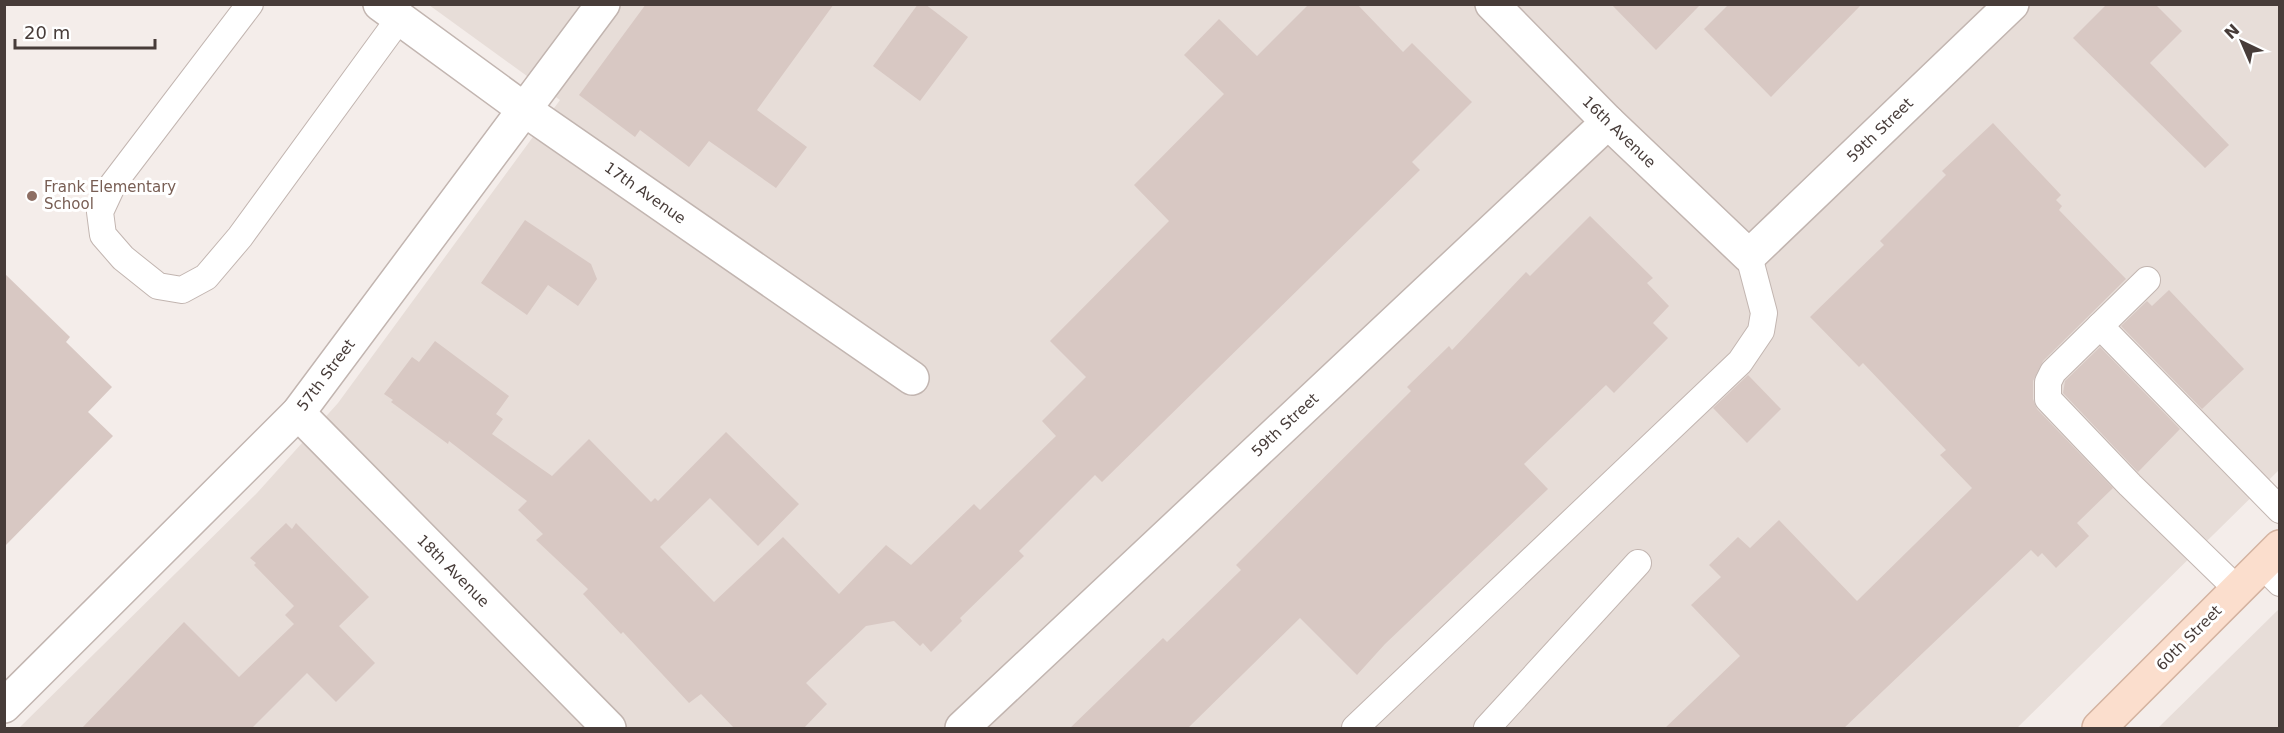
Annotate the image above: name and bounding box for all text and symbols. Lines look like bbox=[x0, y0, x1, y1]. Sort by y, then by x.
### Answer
scale bar bbox=[15, 12, 154, 50]
north arrow bbox=[2212, 12, 2272, 72]
text: N bbox=[2221, 20, 2243, 43]
text: 20 m bbox=[24, 22, 70, 43]
street label: 16th Avenue bbox=[1579, 93, 1659, 171]
street label: 59th Street bbox=[1843, 94, 1917, 166]
street label: 17th Avenue bbox=[601, 158, 689, 228]
place label: Frank Elementary School bbox=[44, 178, 176, 213]
marker: Frank Elementary School bbox=[25, 189, 39, 203]
street label: 57th Street bbox=[293, 336, 359, 414]
street label: 59th Street bbox=[1248, 389, 1322, 461]
street label: 18th Avenue bbox=[413, 531, 493, 611]
street label: 60th Street bbox=[2153, 602, 2225, 674]

